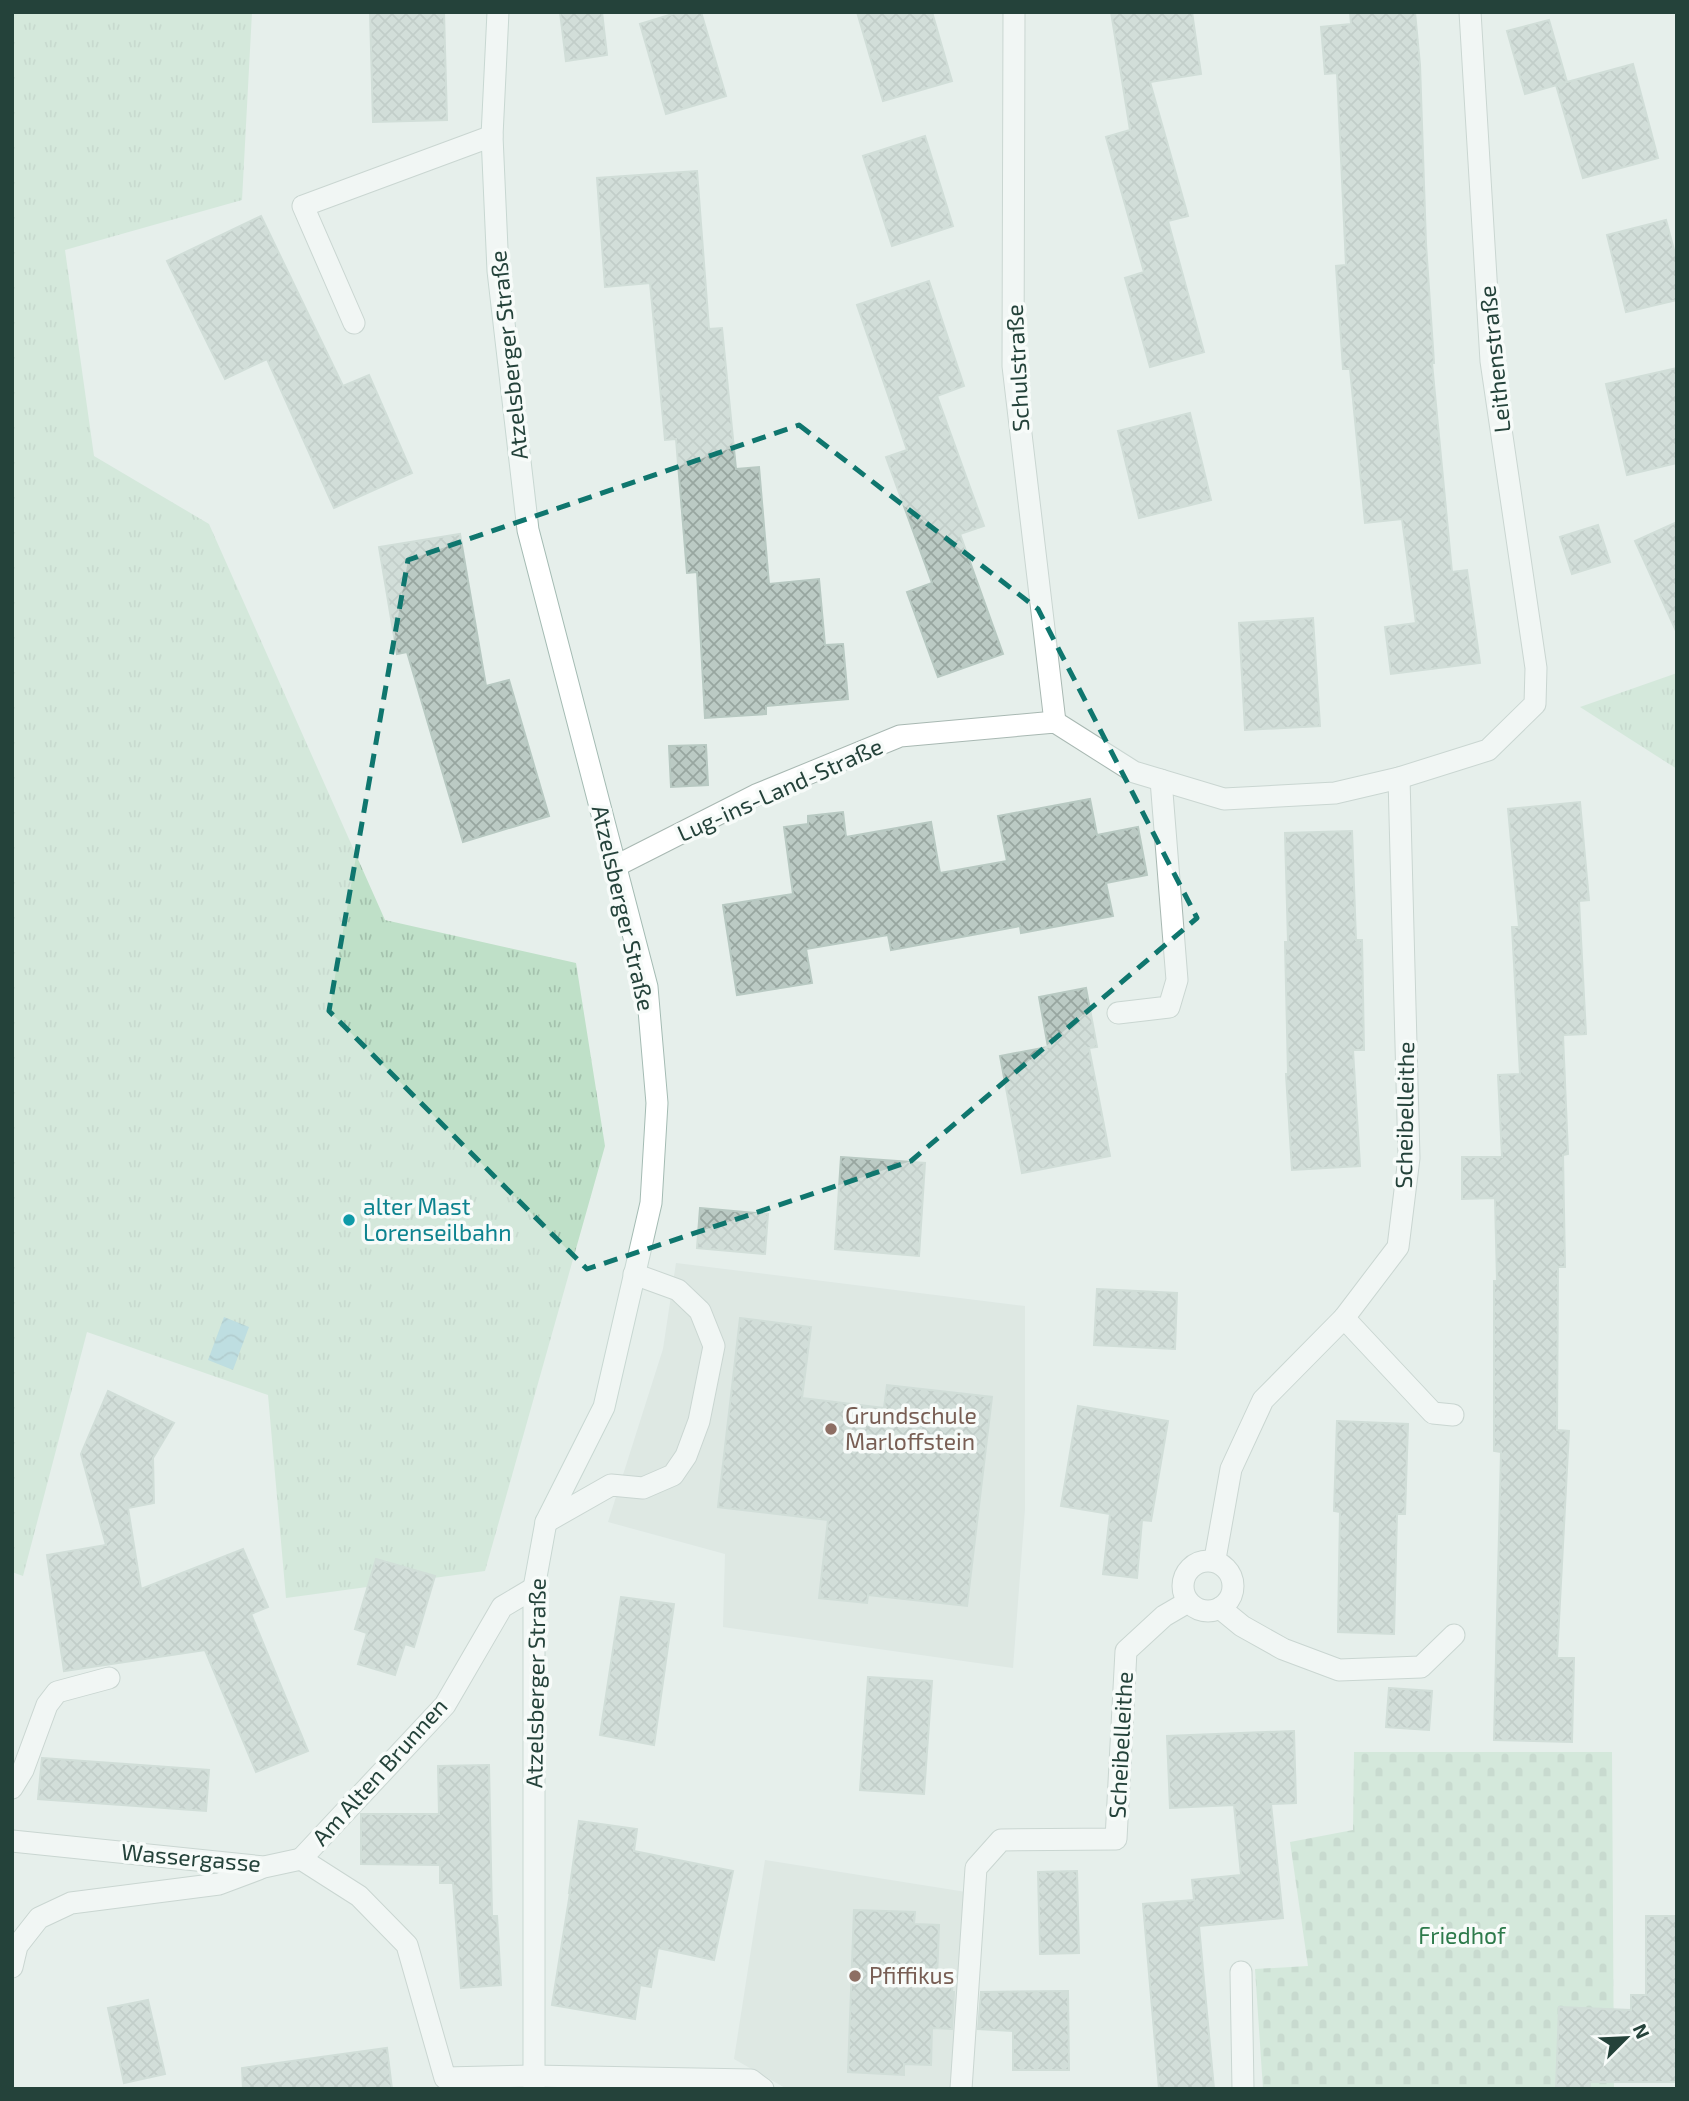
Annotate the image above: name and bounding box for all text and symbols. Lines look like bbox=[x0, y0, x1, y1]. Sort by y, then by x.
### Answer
street label: Atzelsberger Straße bbox=[483, 249, 533, 461]
street label: Leithenstraße bbox=[1472, 284, 1516, 434]
street label: Schulstraße bbox=[1000, 304, 1034, 433]
street label: Lug-ins-Land-Straße bbox=[673, 731, 886, 847]
street label: Atzelsberger Straße bbox=[587, 802, 661, 1013]
street label: Scheibelleithe bbox=[1389, 1041, 1419, 1189]
place label: alter Mast Lorenseilbahn bbox=[363, 1192, 512, 1246]
marker: alter Mast Lorenseilbahn bbox=[341, 1212, 357, 1228]
place label: Grundschule Marloffstein bbox=[845, 1401, 977, 1455]
marker: Grundschule Marloffstein bbox=[823, 1421, 839, 1437]
street label: Atzelsberger Straße bbox=[519, 1578, 551, 1788]
street label: Scheibelleithe bbox=[1102, 1671, 1138, 1819]
street label: Am Alten Brunnen bbox=[306, 1692, 453, 1851]
street label: Wassergasse bbox=[120, 1837, 262, 1877]
park label: Friedhof bbox=[1418, 1921, 1507, 1949]
place label: Pfiffikus bbox=[869, 1961, 954, 1989]
marker: Pfiffikus bbox=[847, 1968, 863, 1984]
north arrow bbox=[1591, 2003, 1661, 2073]
text: N bbox=[1629, 2020, 1655, 2042]

